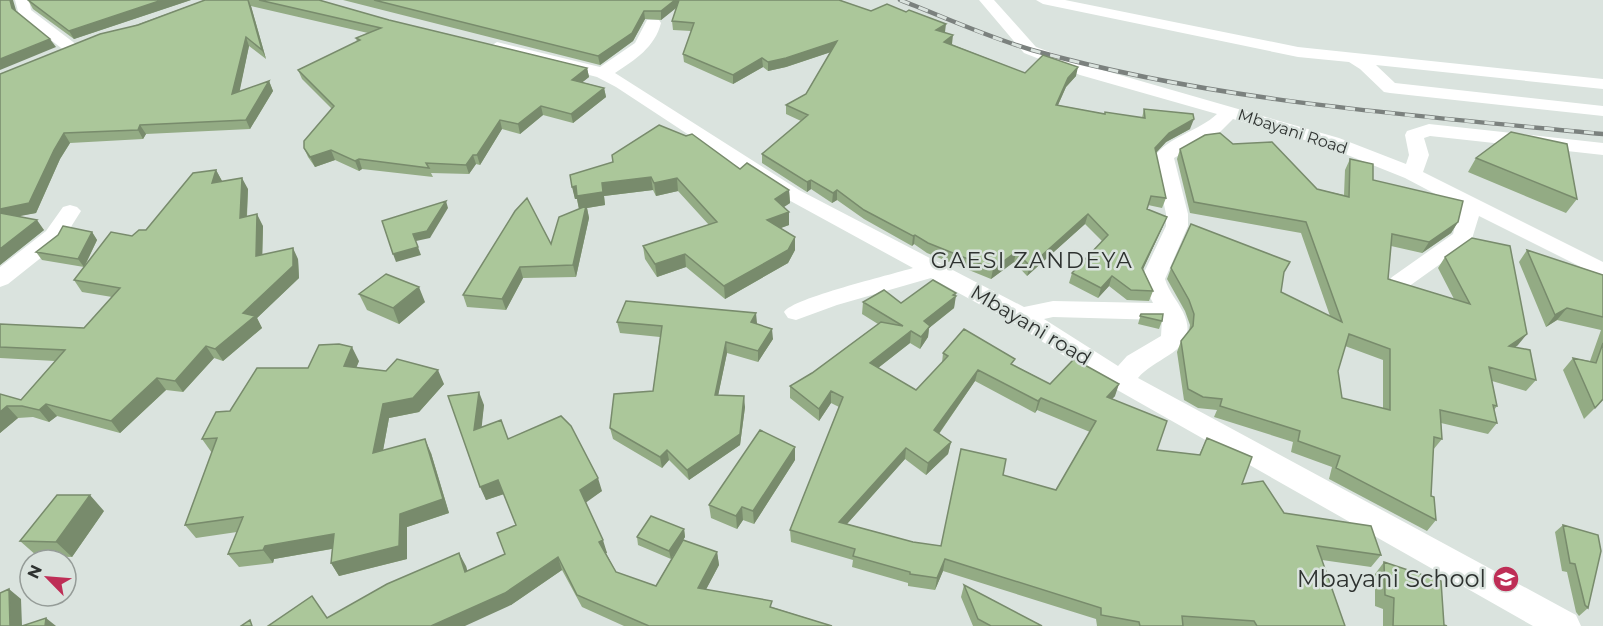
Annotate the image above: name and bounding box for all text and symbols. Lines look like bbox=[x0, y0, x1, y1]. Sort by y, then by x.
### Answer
street label: Mbayani Road bbox=[1236, 105, 1350, 158]
district label: GAESI ZANDEYA bbox=[931, 247, 1133, 274]
street label: Mbayani road bbox=[967, 280, 1095, 370]
north arrow bbox=[18, 548, 78, 608]
text: N bbox=[24, 562, 46, 582]
place label: Mbayani School bbox=[1297, 564, 1486, 593]
school or university icon: Mbayani School bbox=[1491, 564, 1521, 594]

